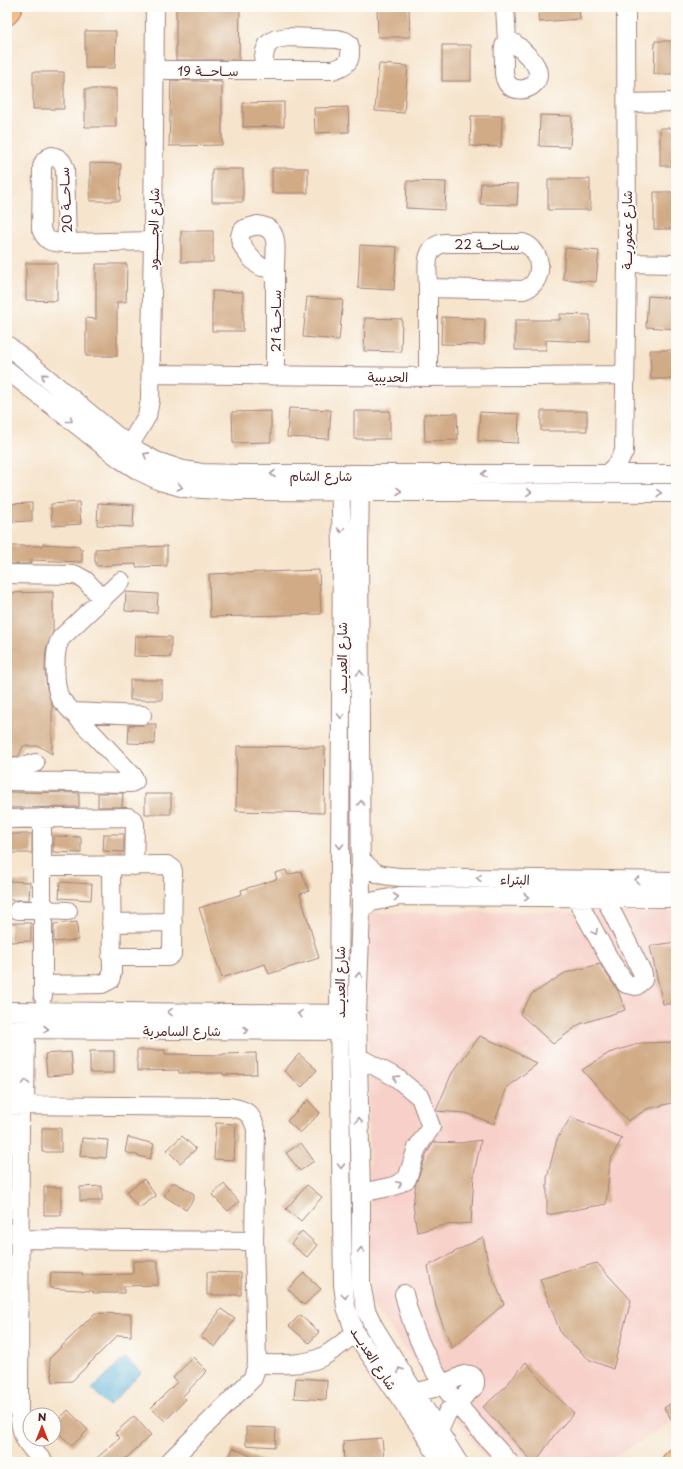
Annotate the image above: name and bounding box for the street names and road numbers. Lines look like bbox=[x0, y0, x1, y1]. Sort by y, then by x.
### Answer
street label: ســاحـــة 19 bbox=[177, 61, 239, 80]
street label: ســاحـــة 20 bbox=[54, 166, 76, 234]
street label: شارع الجــــــــود bbox=[143, 187, 164, 271]
street label: شارع عموريـــة bbox=[617, 191, 637, 269]
street label: ســاحـــة 22 bbox=[454, 234, 520, 254]
street label: ســاحـــة 21 bbox=[266, 290, 285, 352]
street label: الحديبية bbox=[368, 367, 408, 386]
street label: شارع الشام bbox=[290, 466, 352, 487]
street label: شارع العديـــد bbox=[332, 622, 352, 694]
street label: البتراء bbox=[500, 869, 530, 889]
street label: شارع العديـــد bbox=[330, 946, 350, 1018]
street label: شارع السامرية bbox=[143, 1021, 221, 1041]
street label: شارع العديـــد bbox=[346, 1323, 402, 1394]

